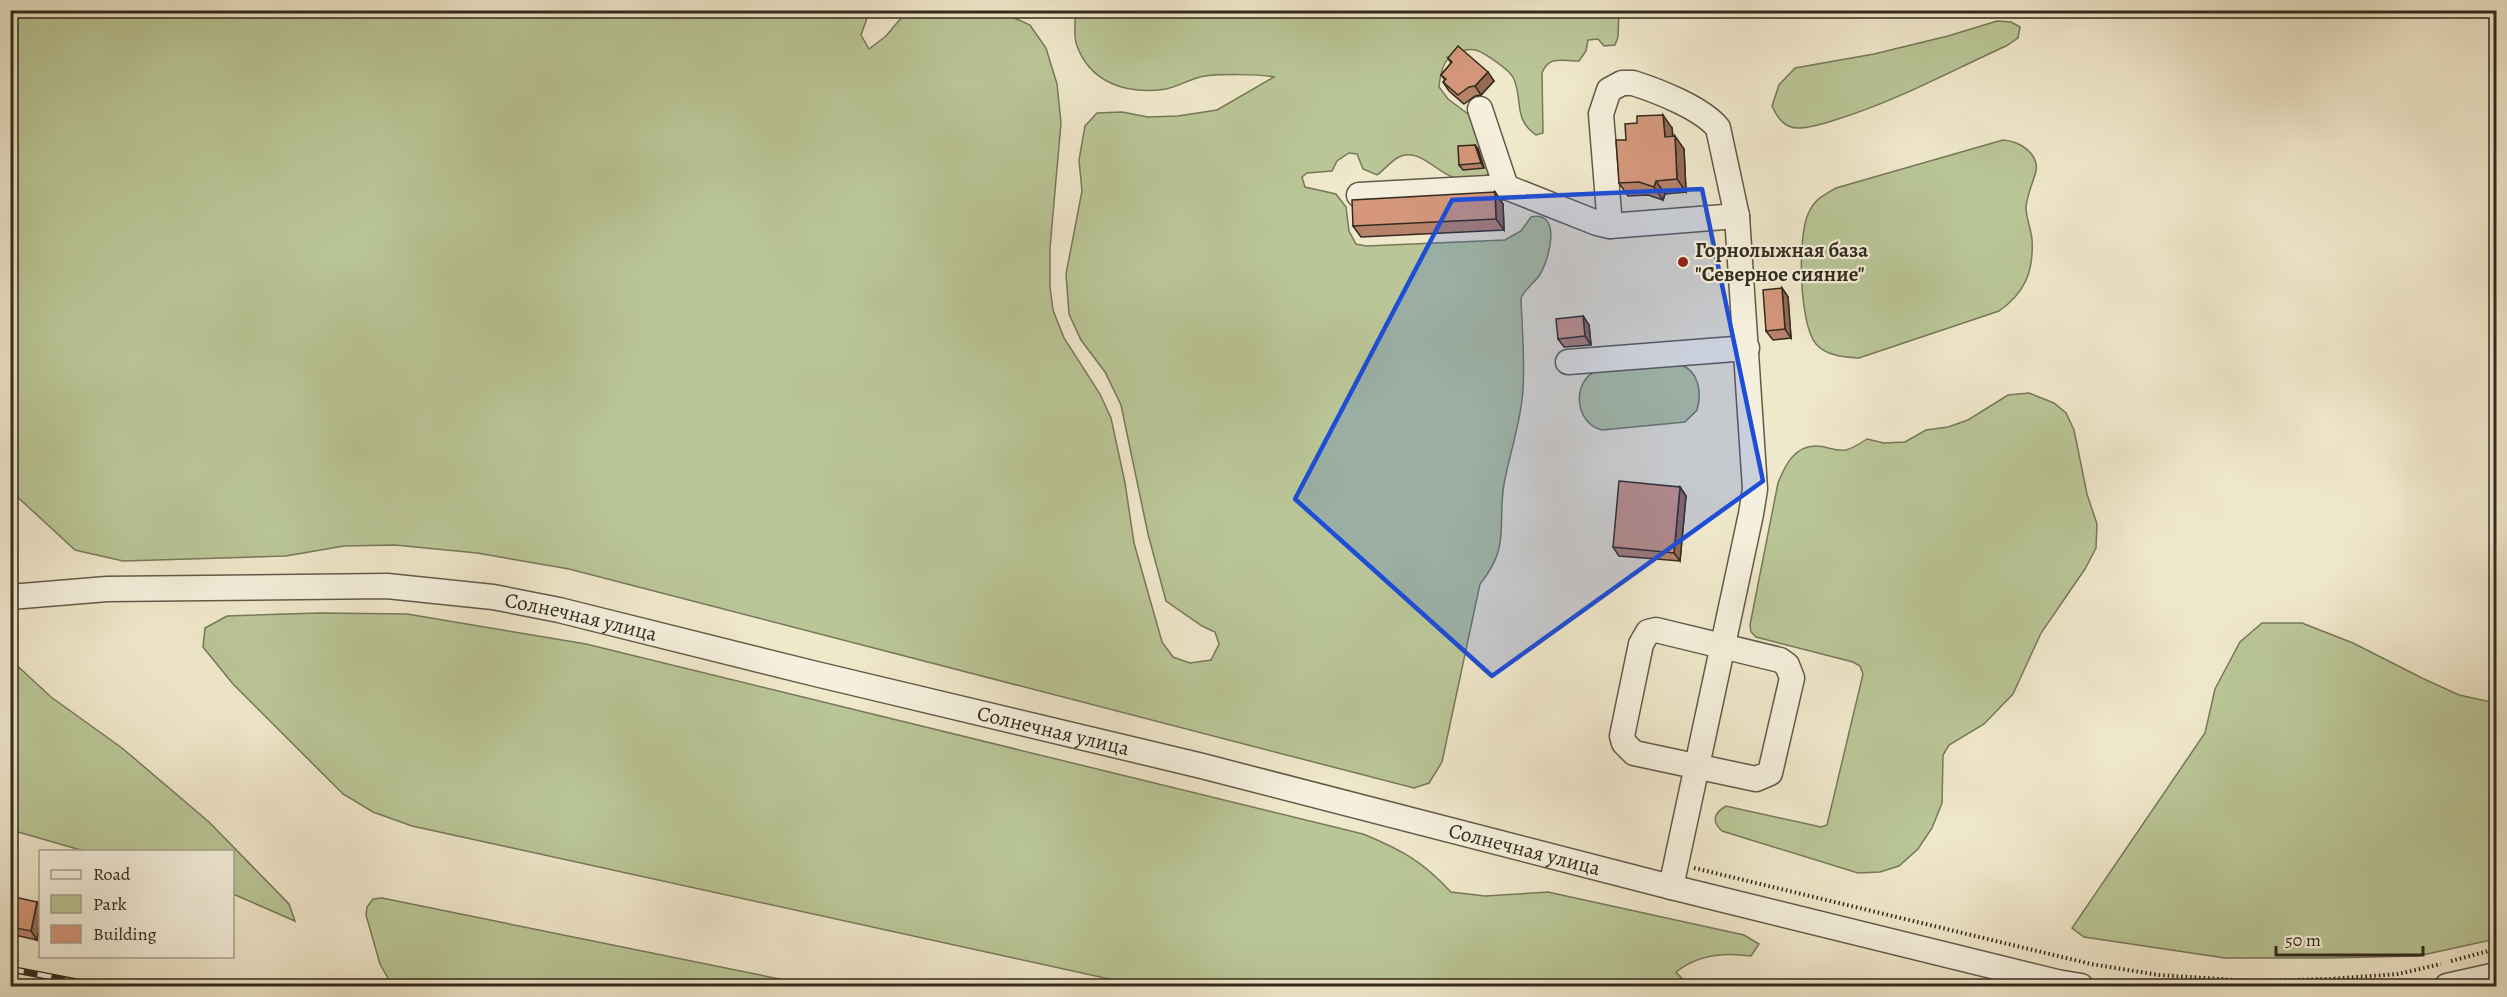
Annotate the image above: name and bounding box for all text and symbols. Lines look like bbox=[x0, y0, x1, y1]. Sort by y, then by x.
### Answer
place label: Горнолыжная база "Северное сияние" bbox=[1695, 236, 1868, 288]
marker: Горнолыжная база "Северное сияние" bbox=[1676, 255, 1690, 269]
street label: Солнечная улица bbox=[502, 586, 660, 648]
street label: Солнечная улица bbox=[974, 699, 1133, 762]
street label: Солнечная улица bbox=[1446, 816, 1604, 882]
legend bbox=[39, 850, 234, 958]
text: Road bbox=[93, 862, 131, 886]
text: Park bbox=[93, 892, 127, 916]
scale bar bbox=[2276, 919, 2423, 957]
text: Building bbox=[93, 922, 157, 946]
text: 50 m bbox=[2285, 928, 2321, 952]

